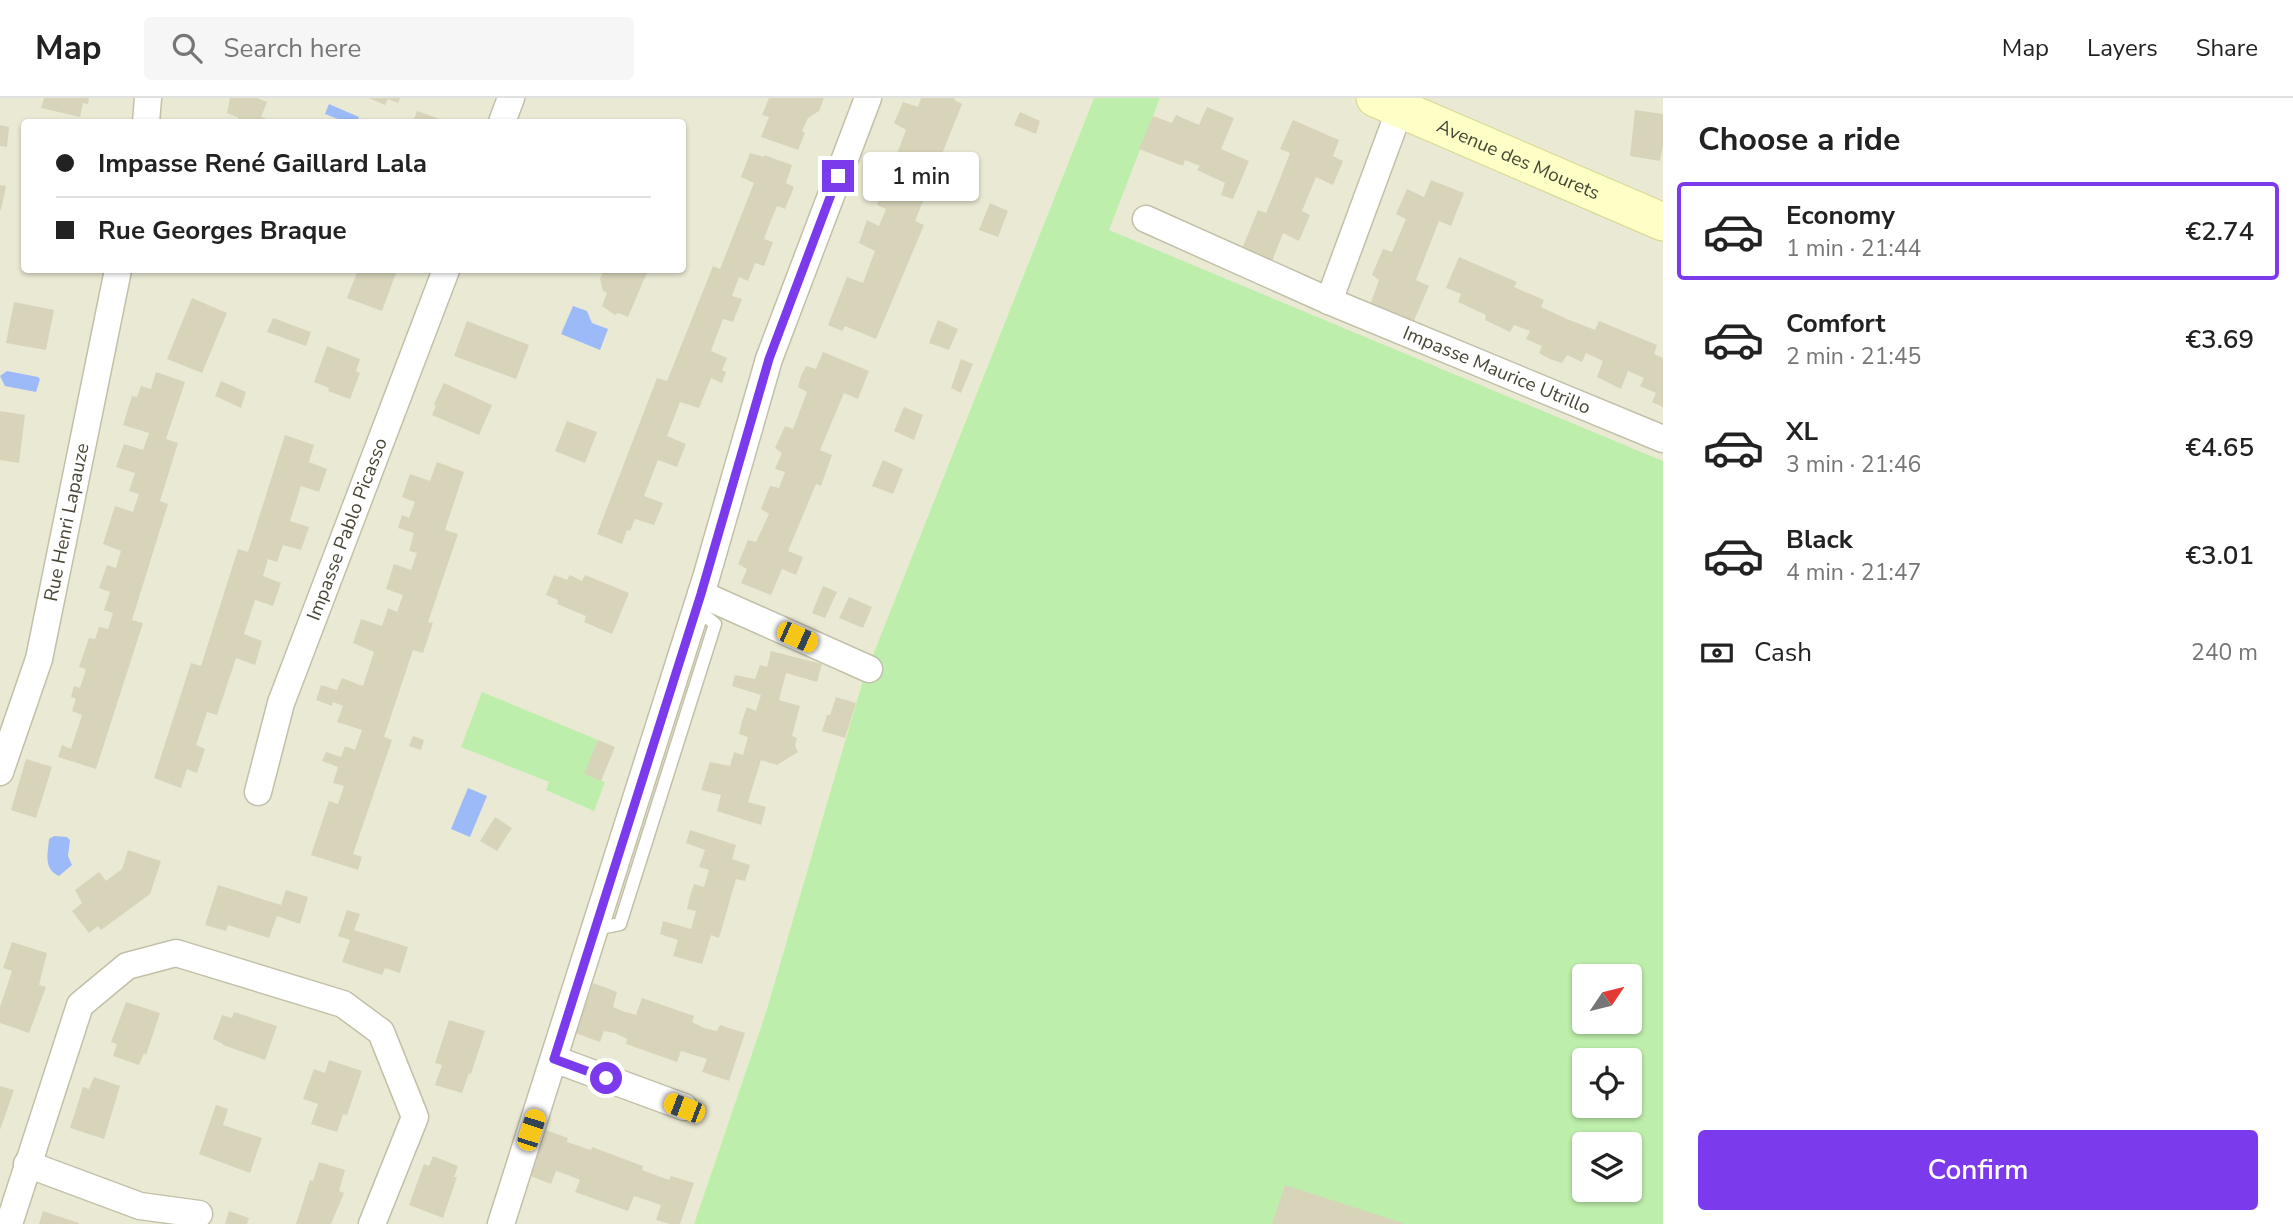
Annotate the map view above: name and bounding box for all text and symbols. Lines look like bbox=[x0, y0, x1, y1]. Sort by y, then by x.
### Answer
search box bbox=[144, 17, 634, 80]
text: Map bbox=[35, 26, 102, 71]
icon: search bbox=[168, 29, 206, 67]
text: Search here bbox=[224, 31, 361, 66]
text: Map bbox=[2002, 32, 2049, 64]
text: Layers bbox=[2087, 32, 2158, 64]
text: Share bbox=[2196, 32, 2258, 64]
street label: Avenue des Mourets bbox=[1433, 113, 1604, 206]
text: Choose a ride bbox=[1698, 118, 1900, 161]
text: Impasse René Gaillard Lala bbox=[98, 146, 427, 181]
callout: 1 min bbox=[862, 152, 978, 200]
route end bbox=[822, 160, 854, 192]
text: 1 min bbox=[892, 161, 950, 192]
text: Economy bbox=[1786, 198, 1895, 233]
icon: car bbox=[1702, 200, 1765, 263]
text: Rue Georges Braque bbox=[98, 213, 347, 248]
text: €2.74 bbox=[2185, 214, 2254, 249]
text: 1 min · 21:44 bbox=[1786, 233, 1921, 264]
text: Comfort bbox=[1786, 306, 1886, 341]
icon: car bbox=[1702, 308, 1765, 371]
street label: Impasse Maurice Utrillo bbox=[1399, 320, 1595, 421]
text: €3.69 bbox=[2185, 322, 2254, 357]
text: 2 min · 21:45 bbox=[1786, 341, 1921, 372]
text: XL bbox=[1786, 414, 1818, 449]
icon: car bbox=[1702, 416, 1765, 479]
text: €4.65 bbox=[2185, 430, 2254, 465]
street label: Impasse Pablo Picasso bbox=[301, 434, 394, 624]
street label: Rue Henri Lapauze bbox=[38, 441, 96, 604]
text: 3 min · 21:46 bbox=[1786, 449, 1921, 480]
text: Black bbox=[1786, 522, 1853, 557]
icon: car bbox=[1702, 524, 1765, 587]
text: €3.01 bbox=[2185, 538, 2254, 573]
text: 4 min · 21:47 bbox=[1786, 557, 1921, 588]
car bbox=[774, 619, 821, 655]
icon: cash bbox=[1698, 634, 1736, 672]
text: Cash bbox=[1754, 635, 1812, 670]
text: 240 m bbox=[2191, 637, 2258, 668]
north arrow bbox=[1572, 964, 1642, 1034]
map controls bbox=[1572, 964, 1642, 1202]
button: locate bbox=[1572, 1048, 1642, 1118]
route start bbox=[590, 1062, 622, 1094]
car bbox=[661, 1091, 708, 1125]
car bbox=[515, 1107, 548, 1153]
button: Confirm bbox=[1698, 1130, 2258, 1210]
button: layers bbox=[1572, 1132, 1642, 1202]

